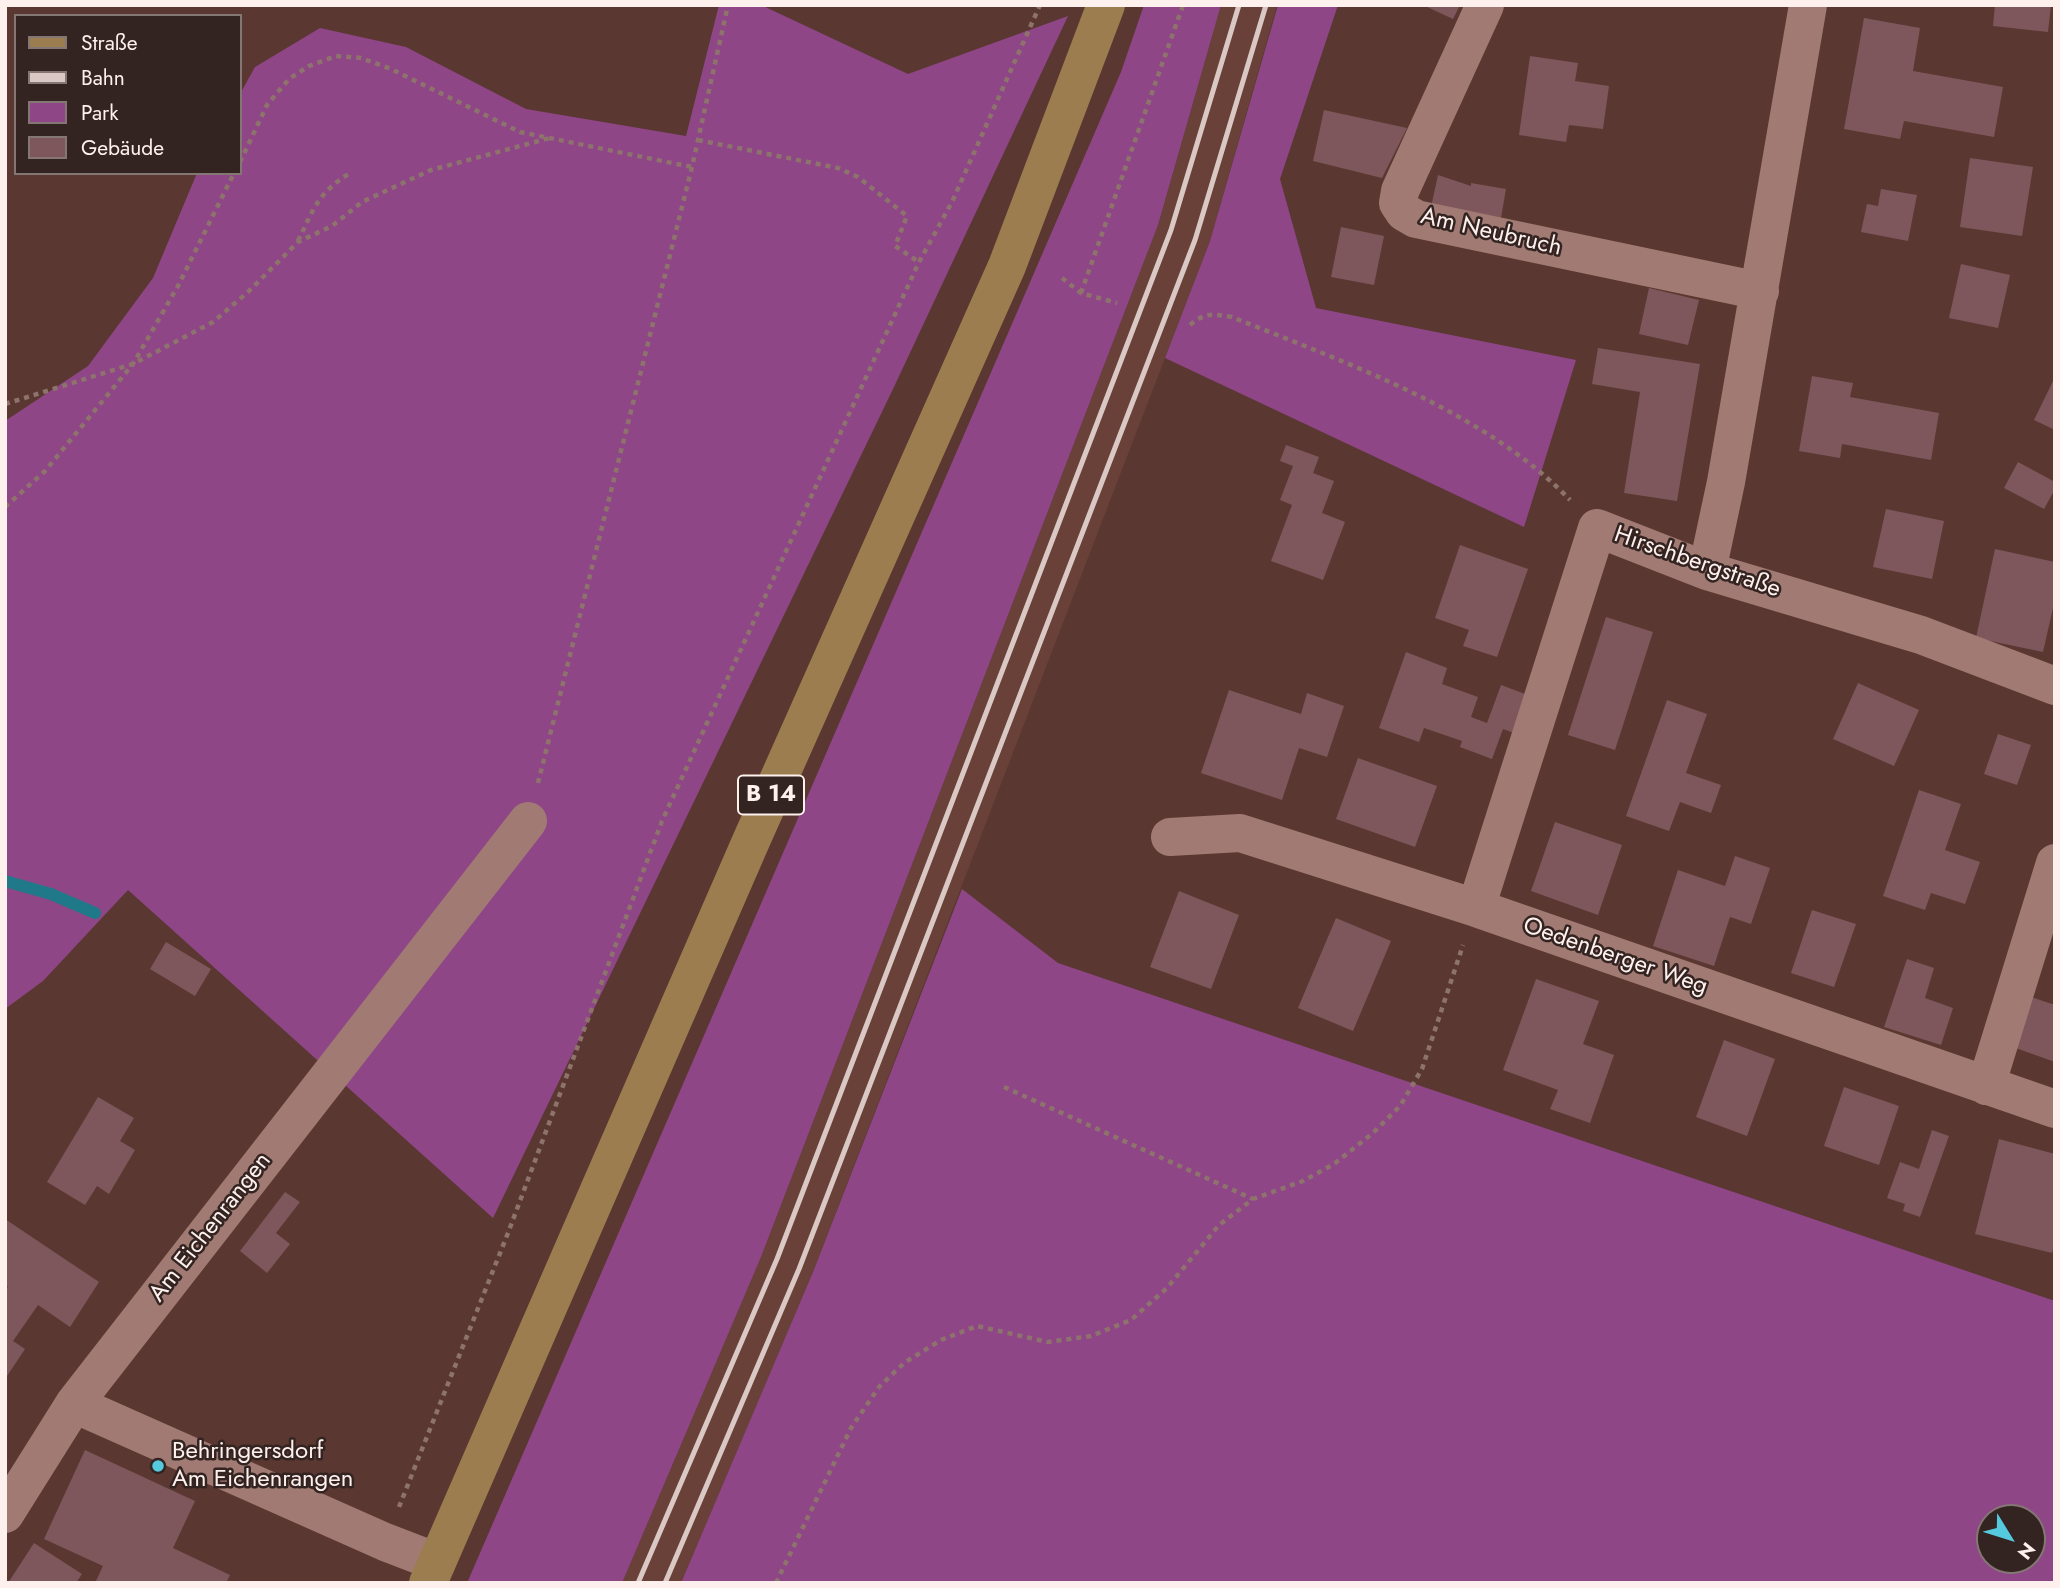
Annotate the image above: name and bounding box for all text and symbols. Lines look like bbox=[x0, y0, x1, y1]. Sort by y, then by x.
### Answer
legend bbox=[14, 14, 242, 175]
text: Straße bbox=[81, 28, 138, 58]
text: Bahn bbox=[81, 63, 125, 93]
text: Park bbox=[81, 98, 118, 128]
text: Gebäude bbox=[81, 133, 164, 163]
street label: Am Neubruch bbox=[1418, 203, 1564, 263]
street label: Hirschbergstraße bbox=[1610, 521, 1784, 605]
road number: B 14 bbox=[738, 776, 804, 814]
street label: Oedenberger Weg bbox=[1519, 912, 1711, 1002]
street label: Am Eichenrangen bbox=[144, 1148, 278, 1308]
place label: Behringersdorf Am Eichenrangen bbox=[172, 1438, 353, 1494]
marker: Behringersdorf Am Eichenrangen bbox=[150, 1458, 166, 1474]
north arrow bbox=[1976, 1504, 2046, 1574]
text: N bbox=[2011, 1537, 2042, 1565]

